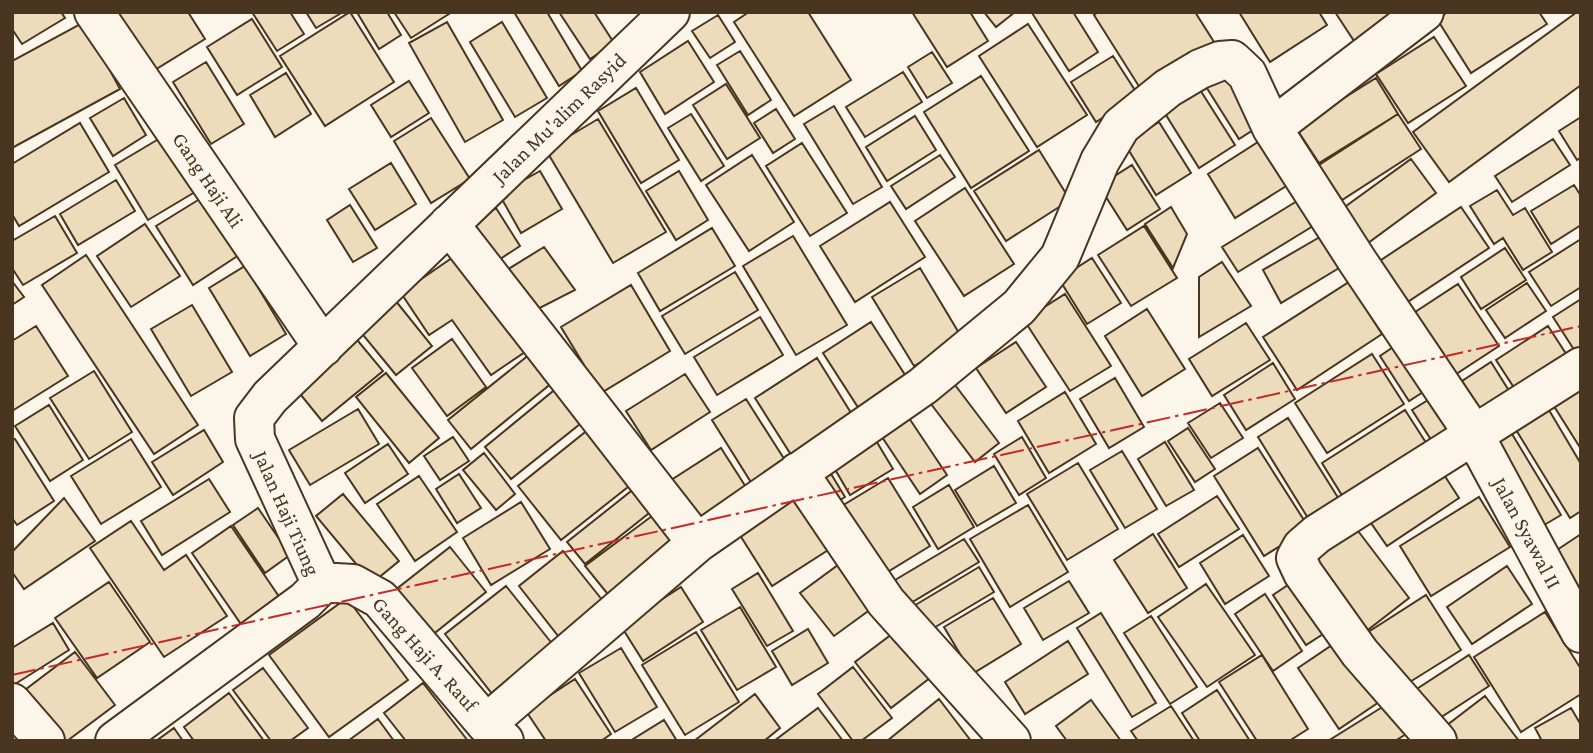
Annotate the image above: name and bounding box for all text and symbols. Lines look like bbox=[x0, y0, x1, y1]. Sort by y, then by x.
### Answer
street label: Jalan Mu'alim Rasyid bbox=[486, 48, 631, 189]
street label: Gang Haji Ali bbox=[167, 128, 249, 232]
street label: Jalan Haji Tiung bbox=[248, 445, 325, 579]
street label: Jalan Syawal II bbox=[1487, 472, 1566, 593]
street label: Gang Haji A. Rauf bbox=[367, 592, 484, 718]

